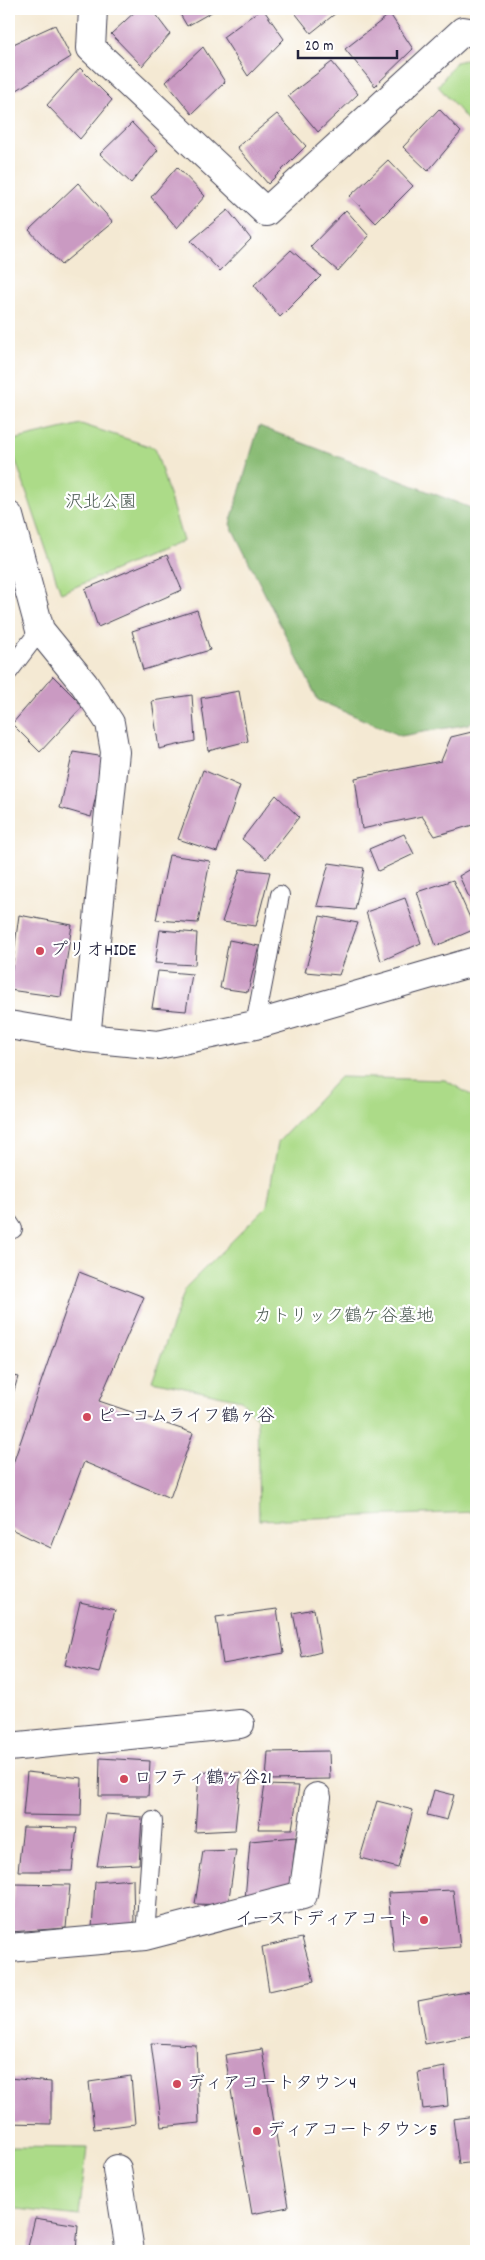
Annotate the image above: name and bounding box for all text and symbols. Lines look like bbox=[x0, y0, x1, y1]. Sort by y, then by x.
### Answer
scale bar bbox=[298, 28, 396, 60]
text: 20 m bbox=[305, 36, 333, 58]
park label: 沢北公園 bbox=[65, 491, 137, 516]
place label: プリオHIDE bbox=[50, 939, 136, 964]
marker: プリオHIDE bbox=[34, 945, 46, 957]
park label: カトリック鶴ケ谷墓地 bbox=[254, 1305, 434, 1330]
place label: ピーコムライフ鶴ヶ谷 bbox=[97, 1405, 275, 1430]
marker: ピーコムライフ鶴ヶ谷 bbox=[81, 1411, 93, 1423]
place label: ロフティ鶴ヶ谷21 bbox=[134, 1767, 272, 1792]
marker: ロフティ鶴ヶ谷21 bbox=[118, 1773, 130, 1785]
place label: イーストディアコート bbox=[235, 1908, 414, 1933]
marker: イーストディアコート bbox=[418, 1914, 430, 1926]
place label: ディアコートタウン4 bbox=[187, 2072, 356, 2097]
marker: ディアコートタウン4 bbox=[171, 2078, 183, 2090]
place label: ディアコートタウン5 bbox=[267, 2119, 437, 2144]
marker: ディアコートタウン5 bbox=[251, 2125, 263, 2137]

